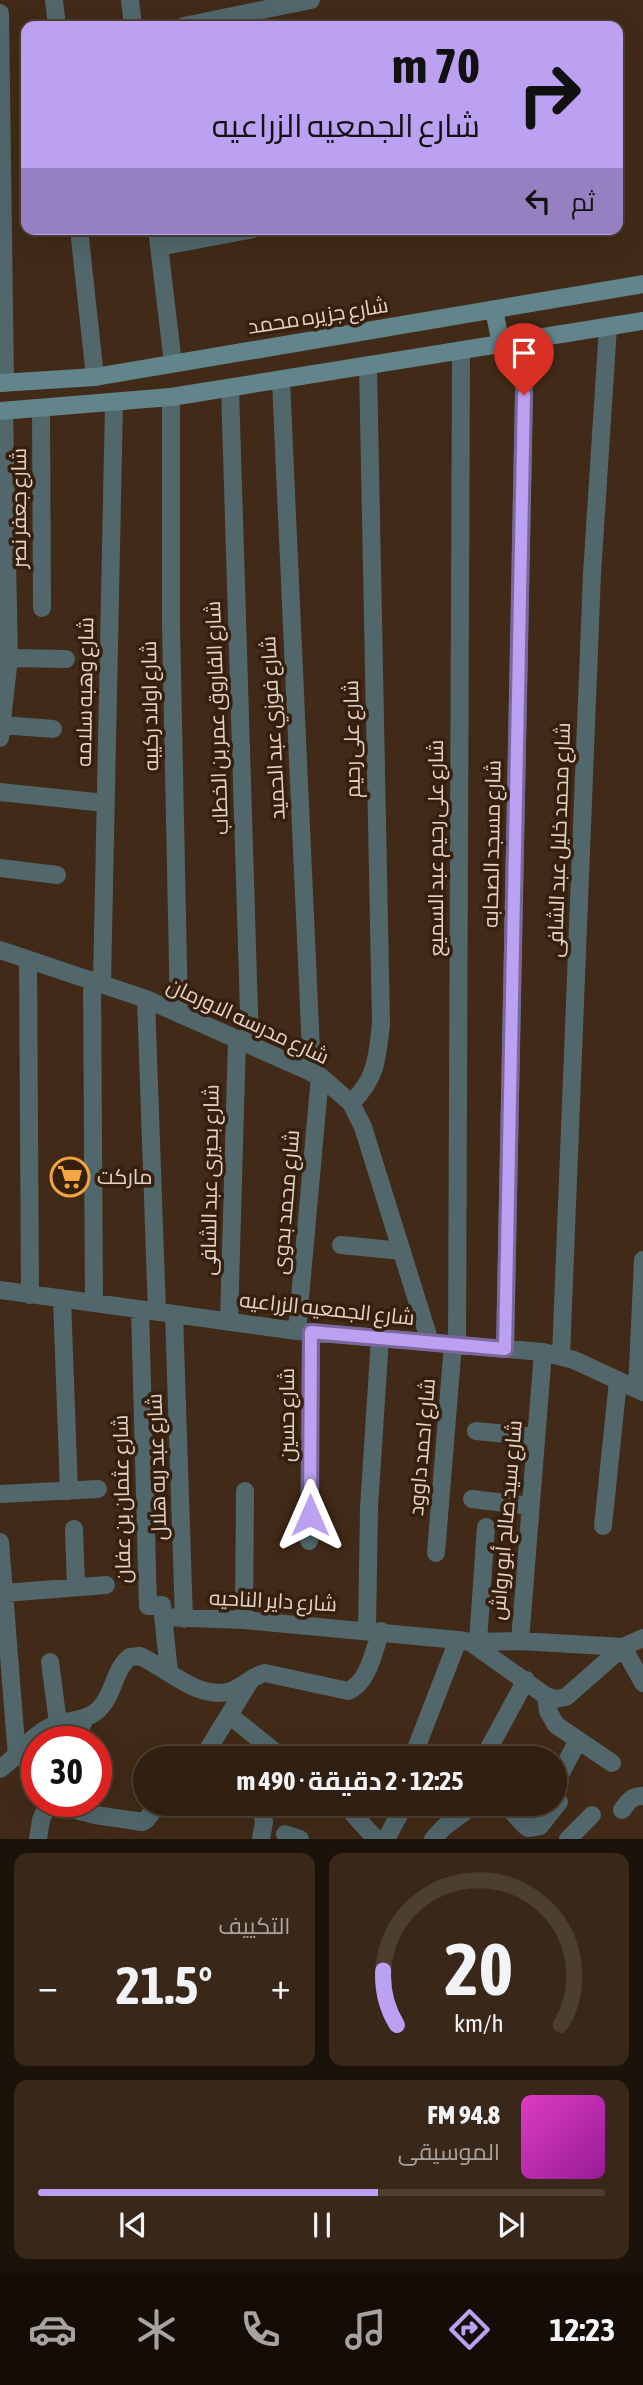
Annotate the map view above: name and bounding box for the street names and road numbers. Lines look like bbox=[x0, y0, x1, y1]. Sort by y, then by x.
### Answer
street label: شارع جزيره محمد bbox=[246, 292, 390, 341]
street label: شارع جعفر نصر bbox=[6, 448, 33, 569]
street label: شارع الفاروق عمر بن الخطاب bbox=[200, 601, 235, 835]
street label: شارع وهبه سلامه bbox=[71, 617, 100, 767]
street label: شارع فوزي عبد الحميد bbox=[255, 635, 294, 821]
street label: شارع اولاد ركيبه bbox=[136, 641, 165, 771]
street label: شارع على رحيم bbox=[338, 680, 367, 798]
street label: شارع محمد خليل عبد الشافى bbox=[542, 722, 577, 958]
street label: شارع على رحيم عبد السميع bbox=[423, 740, 450, 956]
street label: شارع مسجد الصحابه bbox=[478, 760, 507, 928]
street label: شارع مدرسه الاورمان bbox=[162, 972, 333, 1071]
street label: شارع بحيرى عبد الشافى bbox=[195, 1084, 226, 1276]
street label: شارع محمد بدوى bbox=[267, 1129, 306, 1275]
street label: شارع الجمعيه الزراعيه bbox=[238, 1287, 416, 1332]
street label: شارع حسين bbox=[274, 1368, 301, 1462]
street label: شارع احمد داوود bbox=[403, 1377, 442, 1517]
street label: شارع عبد ربه هلال bbox=[141, 1393, 174, 1541]
street label: شارع عثمان بن عفان bbox=[108, 1414, 137, 1584]
street label: شارع سيد صالح أبو رواش bbox=[484, 1419, 529, 1621]
street label: شارع داير الناحيه bbox=[208, 1585, 338, 1618]

